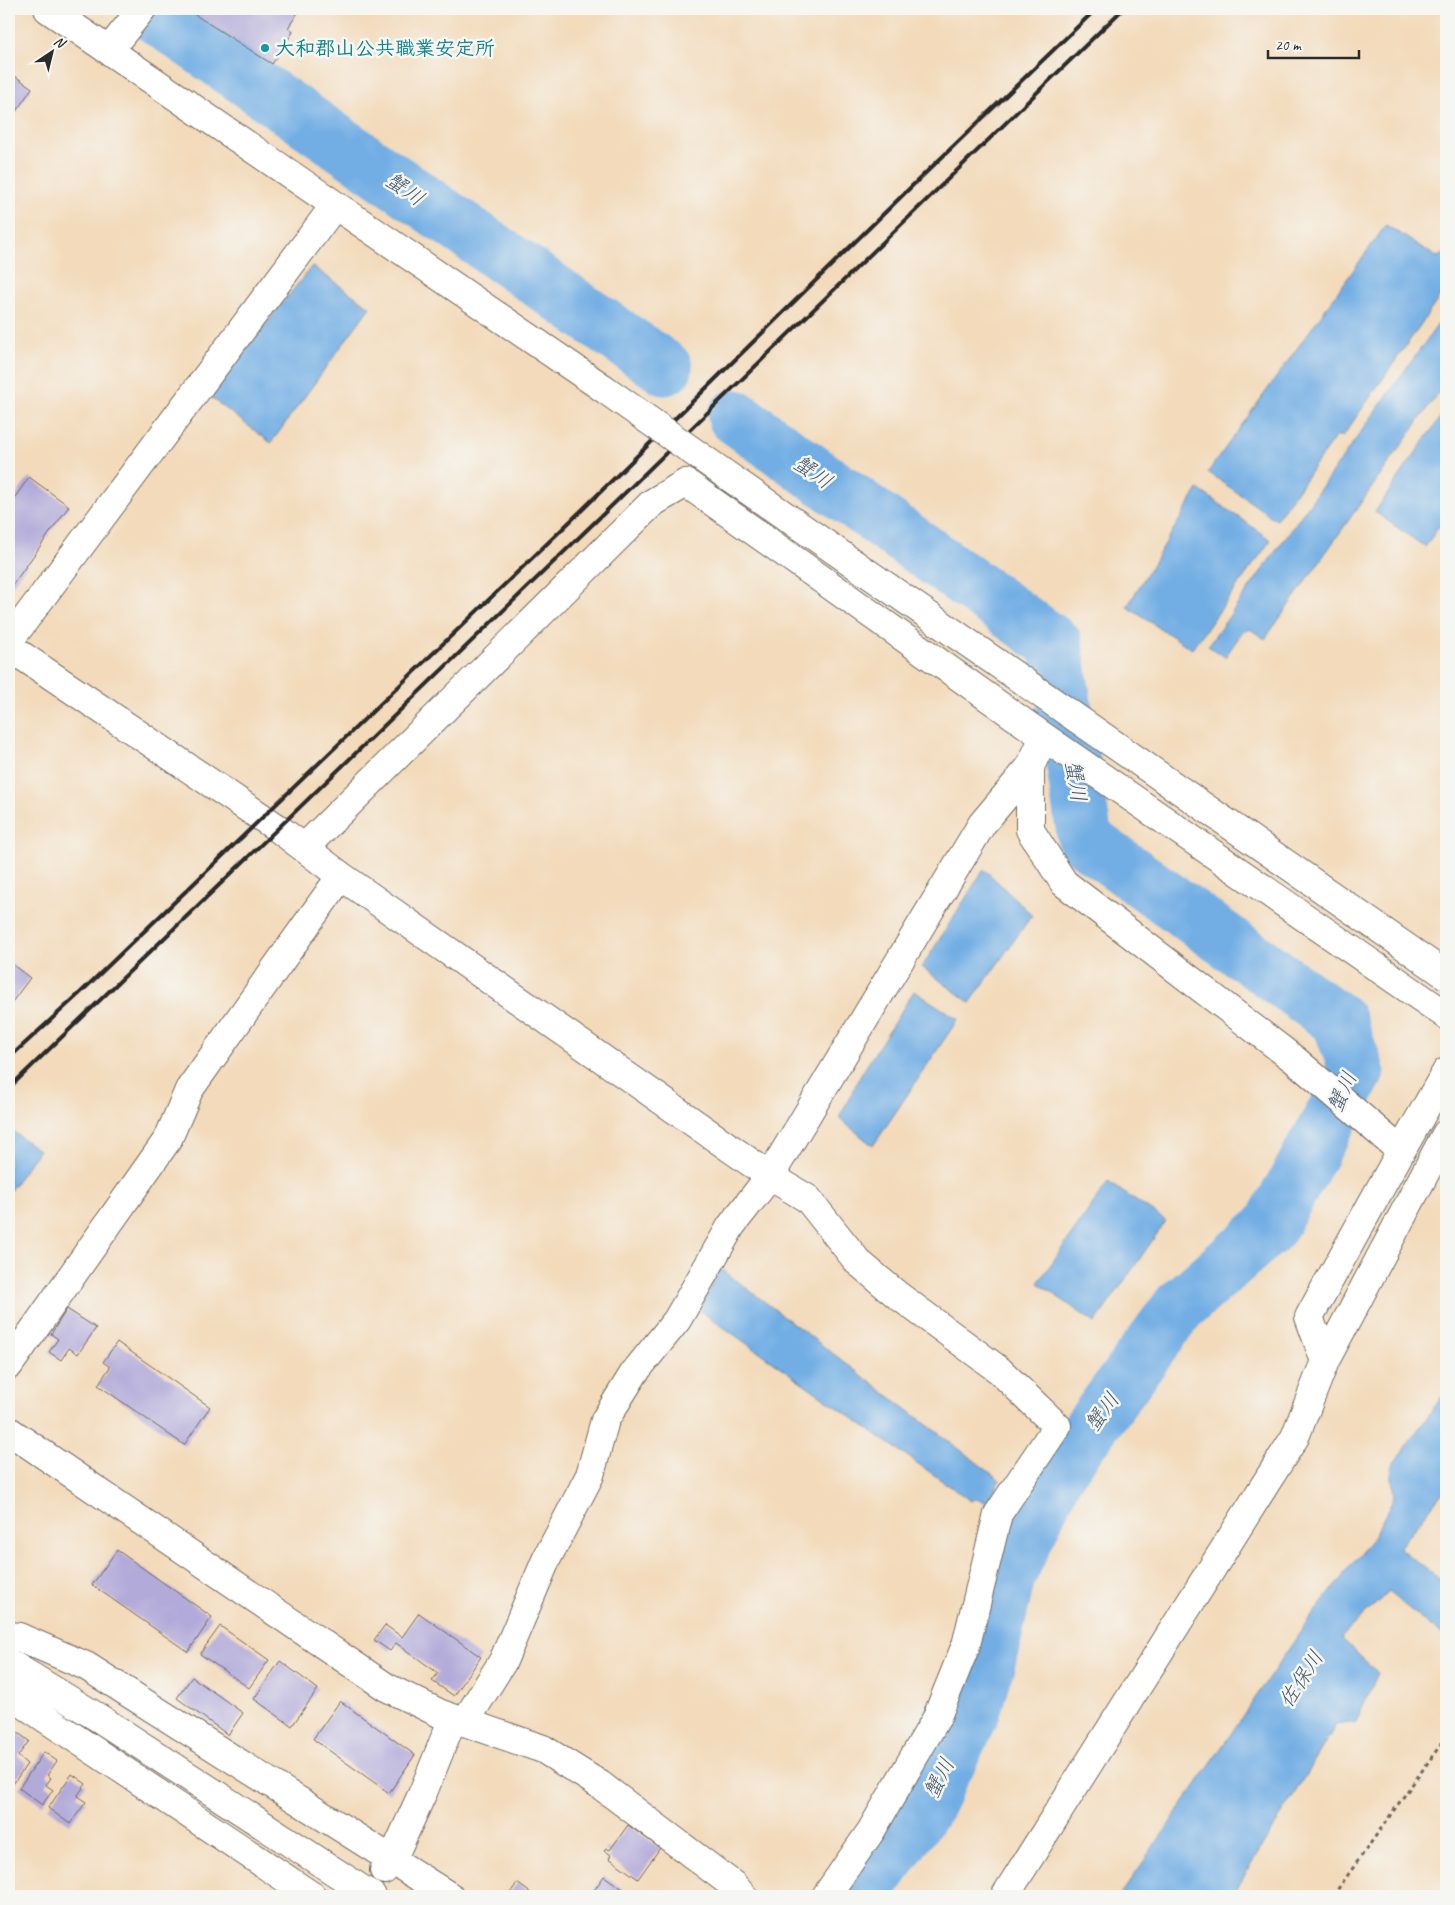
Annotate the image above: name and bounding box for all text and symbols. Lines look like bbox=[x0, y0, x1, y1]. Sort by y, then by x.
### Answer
north arrow bbox=[28, 28, 78, 78]
scale bar bbox=[1268, 28, 1359, 60]
text: N bbox=[51, 32, 70, 53]
place label: 大和郡山公共職業安定所 bbox=[275, 36, 495, 61]
text: 20 m bbox=[1275, 36, 1302, 55]
marker: 大和郡山公共職業安定所 bbox=[259, 42, 271, 54]
water label: 蟹川 bbox=[380, 166, 430, 212]
water label: 蟹川 bbox=[788, 449, 838, 495]
water label: 蟹川 bbox=[1060, 758, 1092, 804]
water label: 蟹川 bbox=[1322, 1068, 1362, 1116]
water label: 蟹川 bbox=[1079, 1387, 1125, 1437]
water label: 佐保川 bbox=[1273, 1646, 1329, 1712]
water label: 蟹川 bbox=[918, 1753, 960, 1803]

